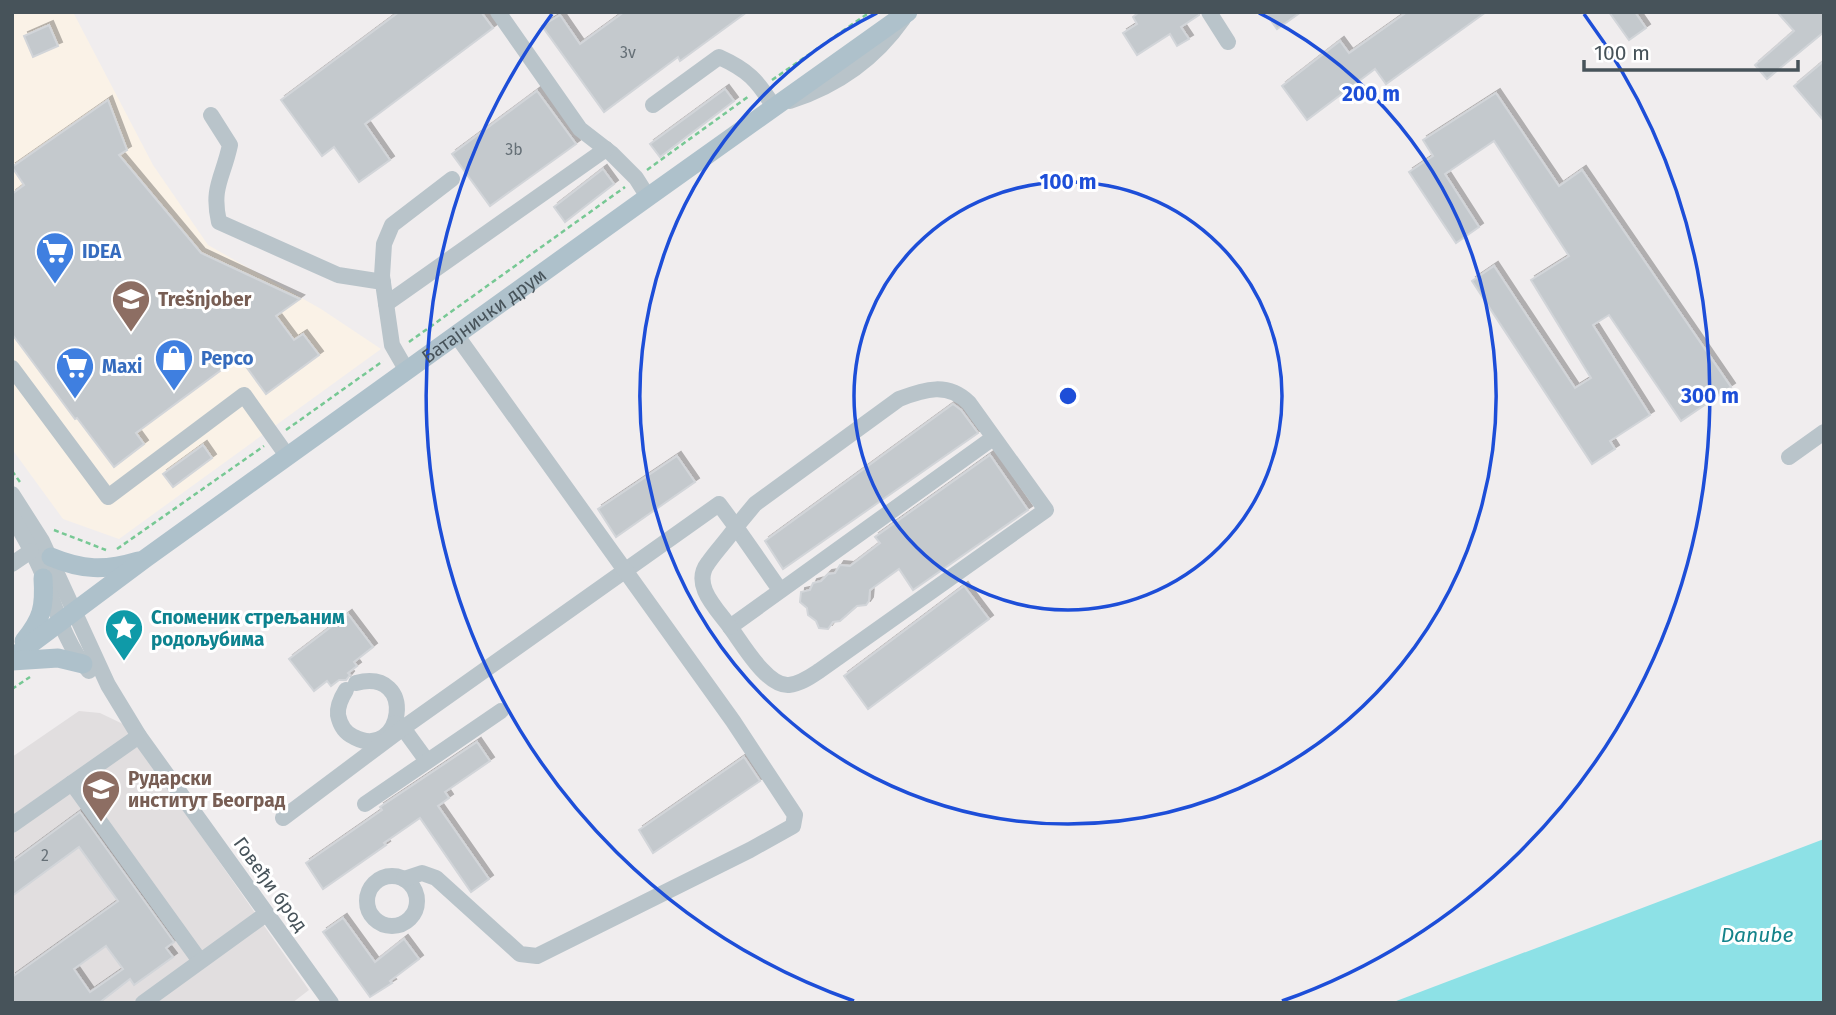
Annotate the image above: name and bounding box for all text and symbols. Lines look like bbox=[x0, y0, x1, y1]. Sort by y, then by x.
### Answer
scale bar bbox=[1584, 28, 1798, 72]
text: 100 m bbox=[1594, 40, 1650, 66]
house number: 3v bbox=[620, 43, 636, 62]
text: 200 m bbox=[1342, 81, 1400, 107]
house number: 3b bbox=[505, 140, 523, 159]
text: 100 m bbox=[1039, 169, 1097, 195]
supermarket icon: IDEA bbox=[34, 230, 76, 285]
place label: IDEA bbox=[82, 240, 122, 263]
street label: Батајнички друм bbox=[417, 263, 551, 368]
school or university icon: Trešnjober bbox=[110, 278, 152, 333]
place label: Trešnjober bbox=[158, 288, 252, 311]
shop icon: Pepco bbox=[153, 337, 195, 392]
supermarket icon: Maxi bbox=[54, 345, 96, 400]
place label: Pepco bbox=[201, 347, 253, 370]
place label: Maxi bbox=[102, 355, 142, 378]
text: 300 m bbox=[1680, 383, 1739, 409]
centre of rings bbox=[1056, 384, 1080, 408]
place label: Споменик стрељаним родољубима bbox=[151, 606, 345, 651]
place icon: Споменик стрељаним родољубима bbox=[103, 607, 145, 662]
place label: Рударски институт Београд bbox=[128, 767, 286, 812]
school or university icon: Рударски институт Београд bbox=[80, 768, 122, 823]
street label: Говеђи брод bbox=[229, 833, 313, 936]
house number: 2 bbox=[41, 846, 49, 865]
water label: Danube bbox=[1721, 922, 1793, 948]

